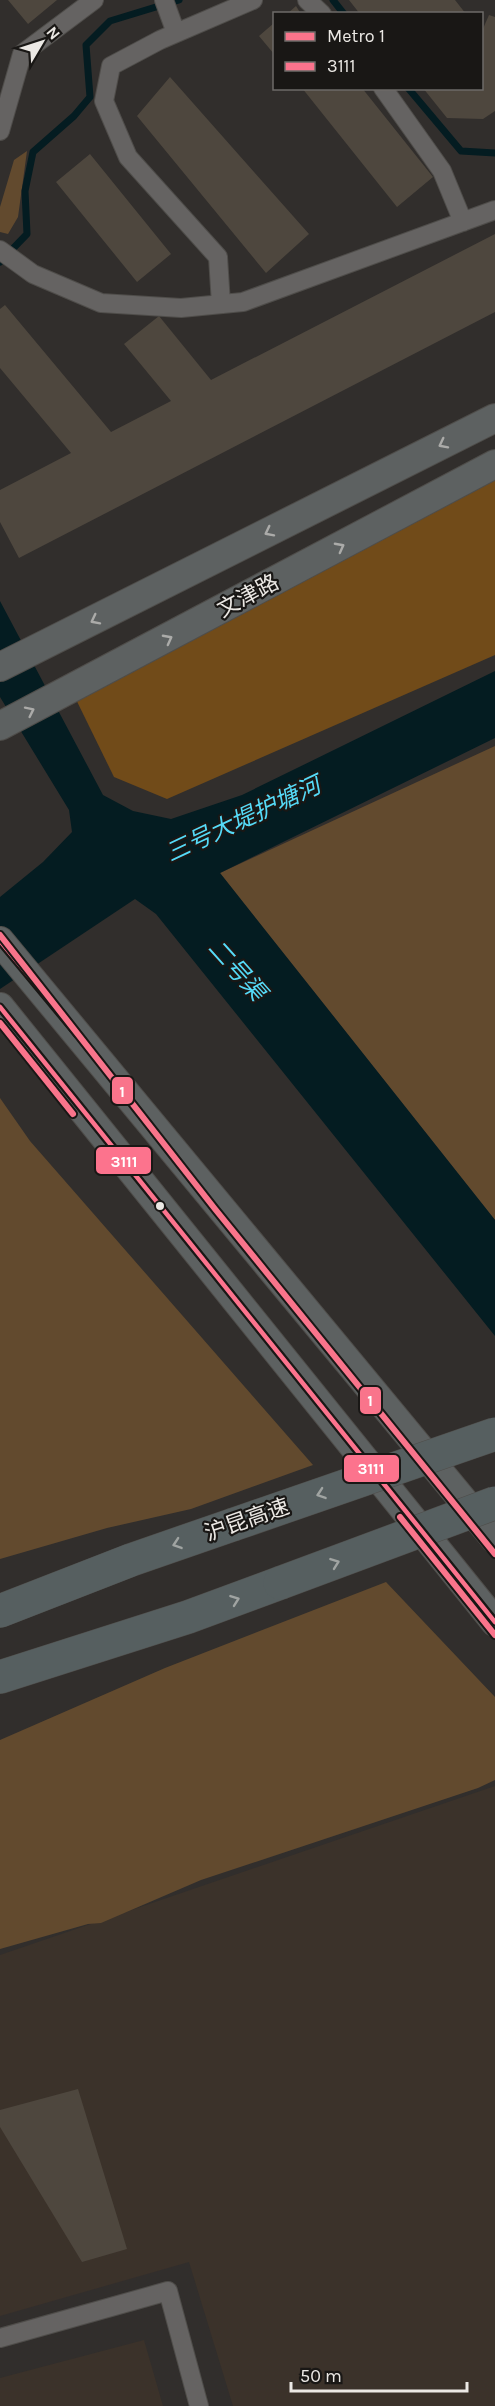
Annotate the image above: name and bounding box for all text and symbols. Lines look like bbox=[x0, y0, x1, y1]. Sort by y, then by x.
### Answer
north arrow bbox=[12, 12, 72, 72]
legend bbox=[273, 12, 483, 90]
text: N bbox=[42, 22, 64, 43]
text: Metro 1 bbox=[327, 25, 385, 47]
text: 3111 bbox=[327, 55, 355, 77]
one-way arrow bbox=[438, 437, 449, 448]
one-way arrow bbox=[264, 525, 275, 536]
one-way arrow bbox=[334, 543, 344, 554]
street label: 文津路 bbox=[213, 569, 283, 623]
one-way arrow bbox=[90, 613, 101, 624]
one-way arrow bbox=[162, 635, 172, 646]
one-way arrow bbox=[24, 707, 35, 719]
water label: 三号大堤护塘河 bbox=[161, 769, 329, 867]
water label: 二号渠 bbox=[203, 934, 274, 1008]
line badge: 1 bbox=[111, 1076, 134, 1105]
text: 1 bbox=[119, 1082, 125, 1101]
line badge: 3111 bbox=[95, 1146, 152, 1175]
text: 3111 bbox=[110, 1152, 138, 1171]
unlabelled marker bbox=[154, 1200, 166, 1212]
line badge: 1 bbox=[359, 1386, 382, 1415]
text: 1 bbox=[367, 1391, 373, 1410]
line badge: 3111 bbox=[343, 1454, 400, 1483]
text: 3111 bbox=[357, 1459, 385, 1478]
one-way arrow bbox=[316, 1487, 327, 1500]
street label: 沪昆高速 bbox=[201, 1493, 293, 1547]
one-way arrow bbox=[172, 1537, 183, 1549]
one-way arrow bbox=[329, 1557, 340, 1570]
one-way arrow bbox=[229, 1595, 240, 1607]
scale bar bbox=[291, 2355, 466, 2393]
text: 50 m bbox=[300, 2365, 342, 2387]

